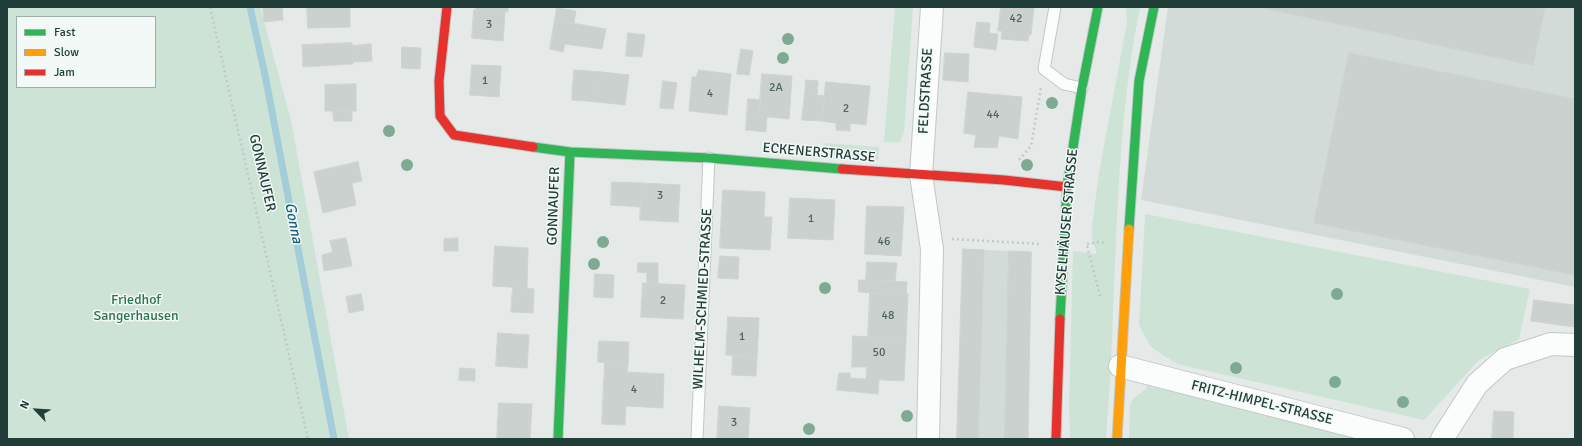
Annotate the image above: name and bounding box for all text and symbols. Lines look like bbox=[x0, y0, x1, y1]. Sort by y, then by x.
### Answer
house number: 42 bbox=[1010, 12, 1022, 26]
legend bbox=[16, 16, 156, 88]
house number: 3 bbox=[486, 18, 492, 32]
text: Fast bbox=[54, 25, 75, 40]
text: Slow bbox=[54, 45, 79, 60]
street label: FELDSTRASSE bbox=[915, 48, 937, 134]
text: Jam bbox=[54, 65, 75, 80]
house number: 1 bbox=[482, 74, 488, 88]
house number: 2A bbox=[769, 81, 783, 95]
house number: 4 bbox=[707, 87, 713, 101]
house number: 2 bbox=[843, 102, 849, 116]
house number: 44 bbox=[987, 108, 999, 122]
street label: GONNAUFER bbox=[245, 133, 279, 213]
street label: ECKENERSTRASSE bbox=[762, 140, 876, 166]
street label: KYSELHÄUSER STRASSE bbox=[1052, 148, 1082, 296]
street label: GONNAUFER bbox=[544, 166, 564, 246]
house number: 3 bbox=[657, 189, 663, 203]
water label: Gonna bbox=[280, 201, 306, 245]
street label: WILHELM-SCHMIED-STRASSE bbox=[690, 208, 716, 390]
house number: 1 bbox=[808, 212, 814, 226]
house number: 46 bbox=[878, 235, 890, 249]
park label: Friedhof Sangerhausen bbox=[93, 292, 179, 324]
house number: 2 bbox=[660, 294, 666, 308]
house number: 48 bbox=[882, 309, 894, 323]
house number: 1 bbox=[739, 330, 745, 344]
house number: 50 bbox=[873, 346, 885, 360]
street label: FRITZ-HIMPEL-STRASSE bbox=[1189, 377, 1335, 429]
house number: 4 bbox=[631, 383, 637, 397]
north arrow bbox=[16, 390, 56, 430]
text: N bbox=[17, 399, 32, 411]
house number: 3 bbox=[731, 416, 737, 430]

